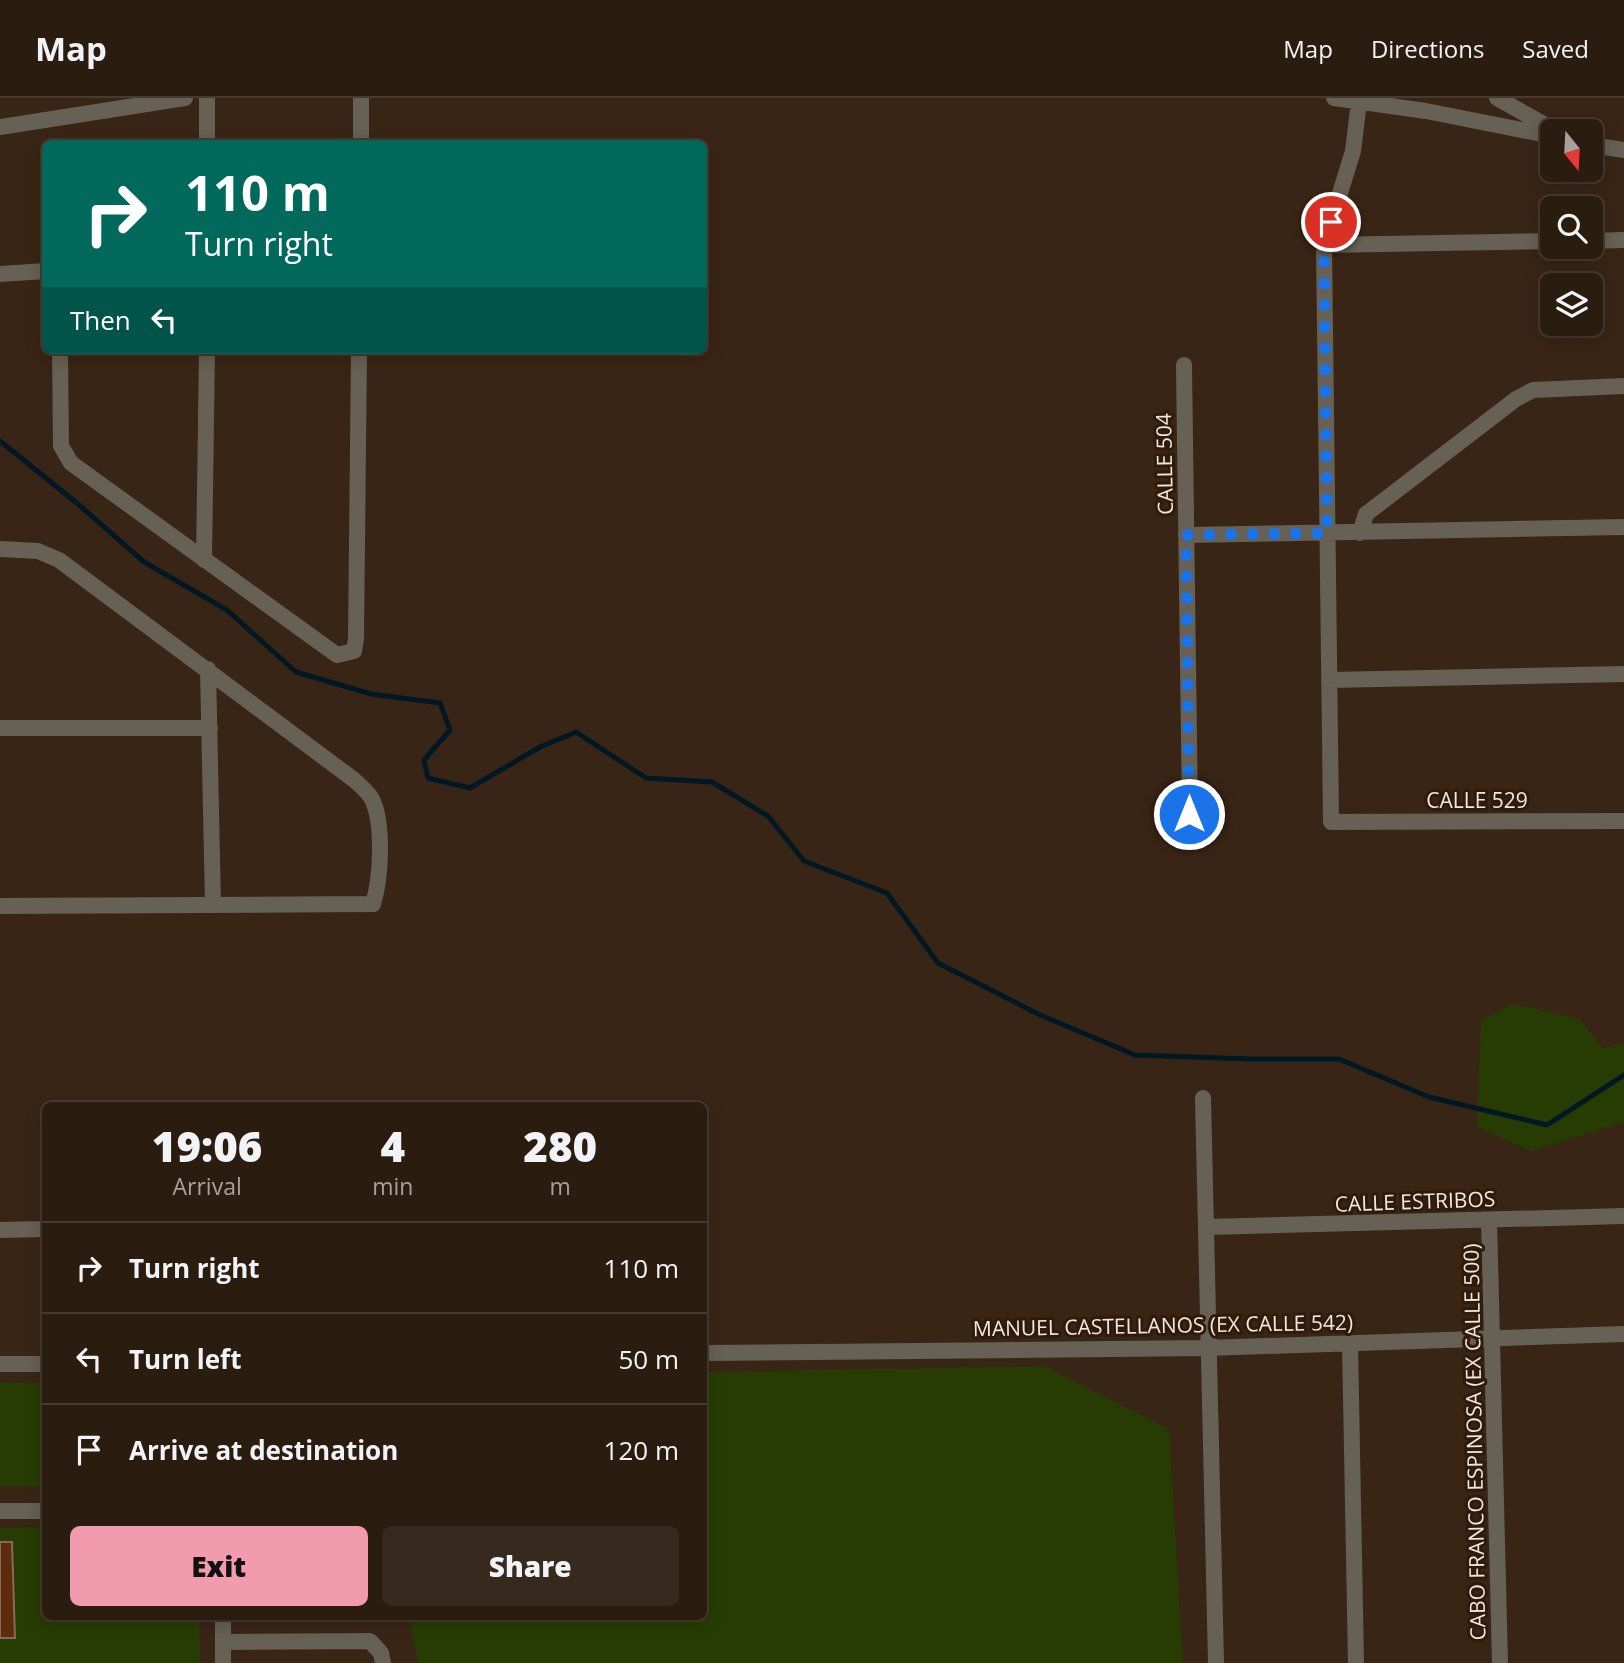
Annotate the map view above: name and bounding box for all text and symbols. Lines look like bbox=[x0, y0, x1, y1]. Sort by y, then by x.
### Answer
text: Map bbox=[35, 26, 107, 71]
text: Map bbox=[1283, 32, 1333, 65]
text: Directions bbox=[1371, 32, 1484, 65]
text: Saved bbox=[1522, 32, 1589, 65]
north arrow bbox=[1540, 119, 1603, 182]
map controls bbox=[1540, 119, 1603, 336]
text: 110 m bbox=[185, 159, 330, 225]
icon: right bbox=[70, 168, 161, 259]
pin bbox=[1301, 192, 1361, 252]
button: search bbox=[1540, 196, 1603, 259]
icon: arrive bbox=[1312, 203, 1350, 241]
text: Turn right bbox=[185, 222, 333, 265]
button: layers bbox=[1540, 273, 1603, 336]
icon: left bbox=[145, 301, 183, 339]
text: Then bbox=[70, 302, 131, 338]
street label: CALLE 504 bbox=[1149, 413, 1179, 515]
position arrow bbox=[1152, 777, 1226, 851]
street label: CALLE 529 bbox=[1426, 786, 1528, 814]
text: 19:06 bbox=[152, 1117, 262, 1174]
text: 4 bbox=[381, 1117, 405, 1174]
text: 280 bbox=[523, 1117, 597, 1174]
text: Arrival bbox=[173, 1170, 242, 1202]
text: min bbox=[372, 1170, 413, 1202]
text: m bbox=[550, 1170, 571, 1202]
street label: CALLE ESTRIBOS bbox=[1334, 1184, 1496, 1218]
street label: CABO FRANCO ESPINOSA (EX CALLE 500) bbox=[1457, 1243, 1491, 1641]
icon: right bbox=[70, 1249, 108, 1287]
text: Turn right bbox=[129, 1250, 260, 1286]
text: 110 m bbox=[604, 1250, 679, 1286]
street label: MANUEL CASTELLANOS (EX CALLE 542) bbox=[973, 1308, 1353, 1342]
icon: left bbox=[70, 1340, 108, 1378]
text: Turn left bbox=[129, 1341, 241, 1377]
text: 50 m bbox=[618, 1341, 679, 1377]
icon: arrive bbox=[70, 1431, 108, 1469]
text: Arrive at destination bbox=[129, 1432, 398, 1468]
text: 120 m bbox=[604, 1432, 679, 1468]
button: Exit bbox=[70, 1526, 368, 1606]
button: Share bbox=[382, 1526, 679, 1606]

